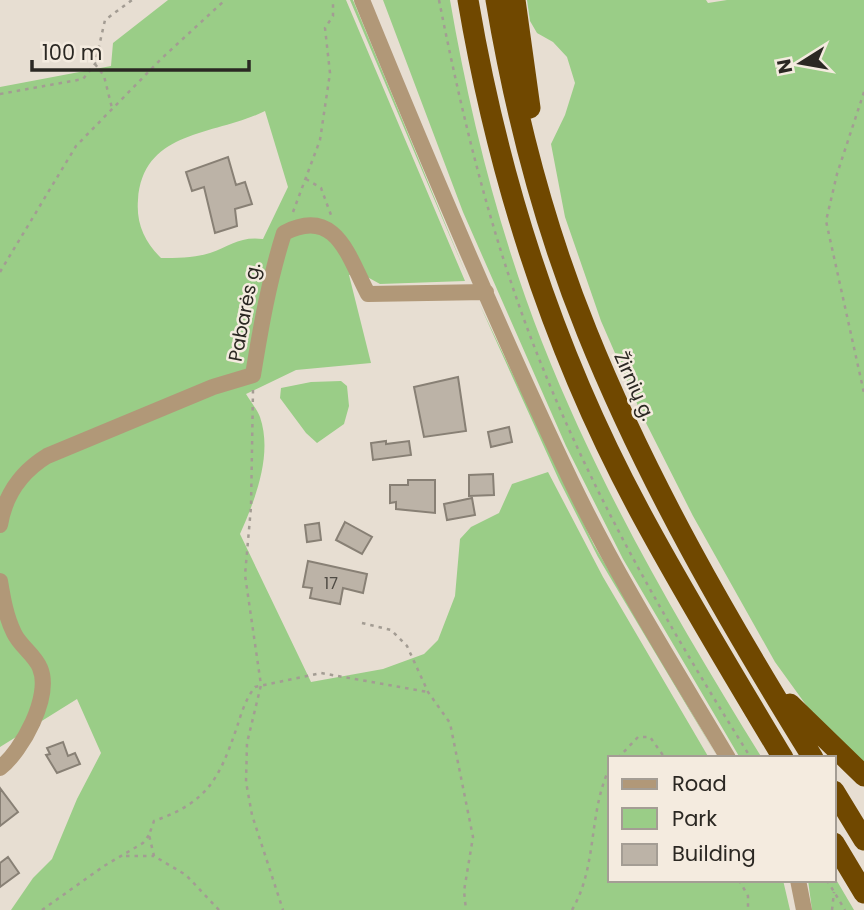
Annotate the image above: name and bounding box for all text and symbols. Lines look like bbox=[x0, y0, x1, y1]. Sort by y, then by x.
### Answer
scale bar bbox=[32, 28, 248, 72]
north arrow bbox=[766, 28, 836, 98]
text: 100 m bbox=[42, 38, 102, 67]
text: N bbox=[770, 57, 799, 76]
street label: Pabarės g. bbox=[222, 260, 267, 364]
street label: Žirnių g. bbox=[607, 347, 662, 425]
house number: 17 bbox=[324, 572, 338, 595]
legend bbox=[608, 756, 836, 882]
text: Road bbox=[672, 769, 727, 798]
text: Park bbox=[672, 804, 717, 833]
text: Building bbox=[672, 839, 756, 868]

